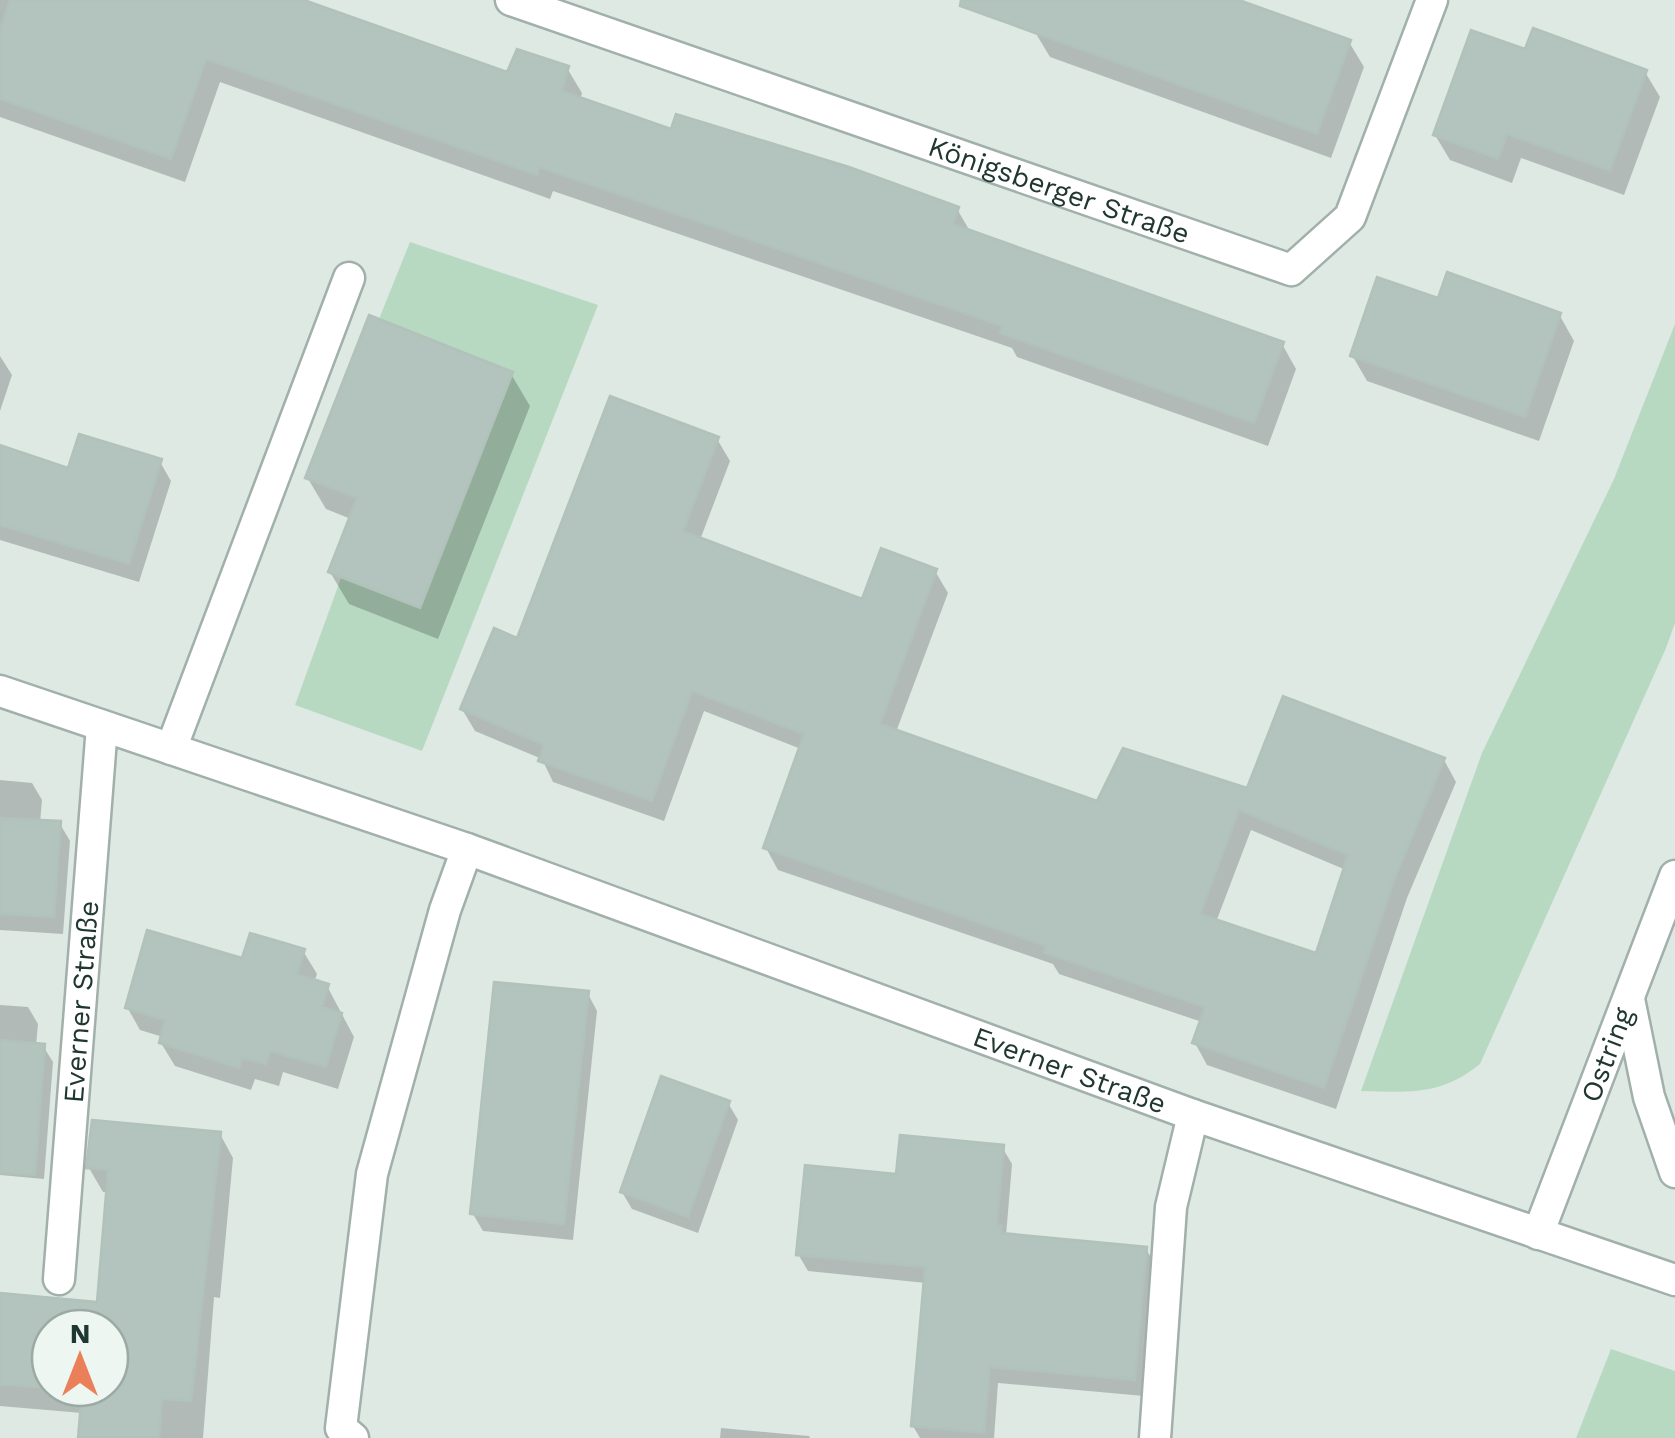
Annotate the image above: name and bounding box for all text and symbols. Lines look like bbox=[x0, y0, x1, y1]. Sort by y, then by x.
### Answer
street label: Königsberger Straße bbox=[924, 130, 1194, 251]
street label: Everner Straße bbox=[57, 899, 105, 1104]
street label: Ostring bbox=[1574, 1003, 1640, 1107]
street label: Everner Straße bbox=[969, 1020, 1171, 1121]
north arrow bbox=[30, 1308, 130, 1408]
text: N bbox=[70, 1317, 90, 1350]

